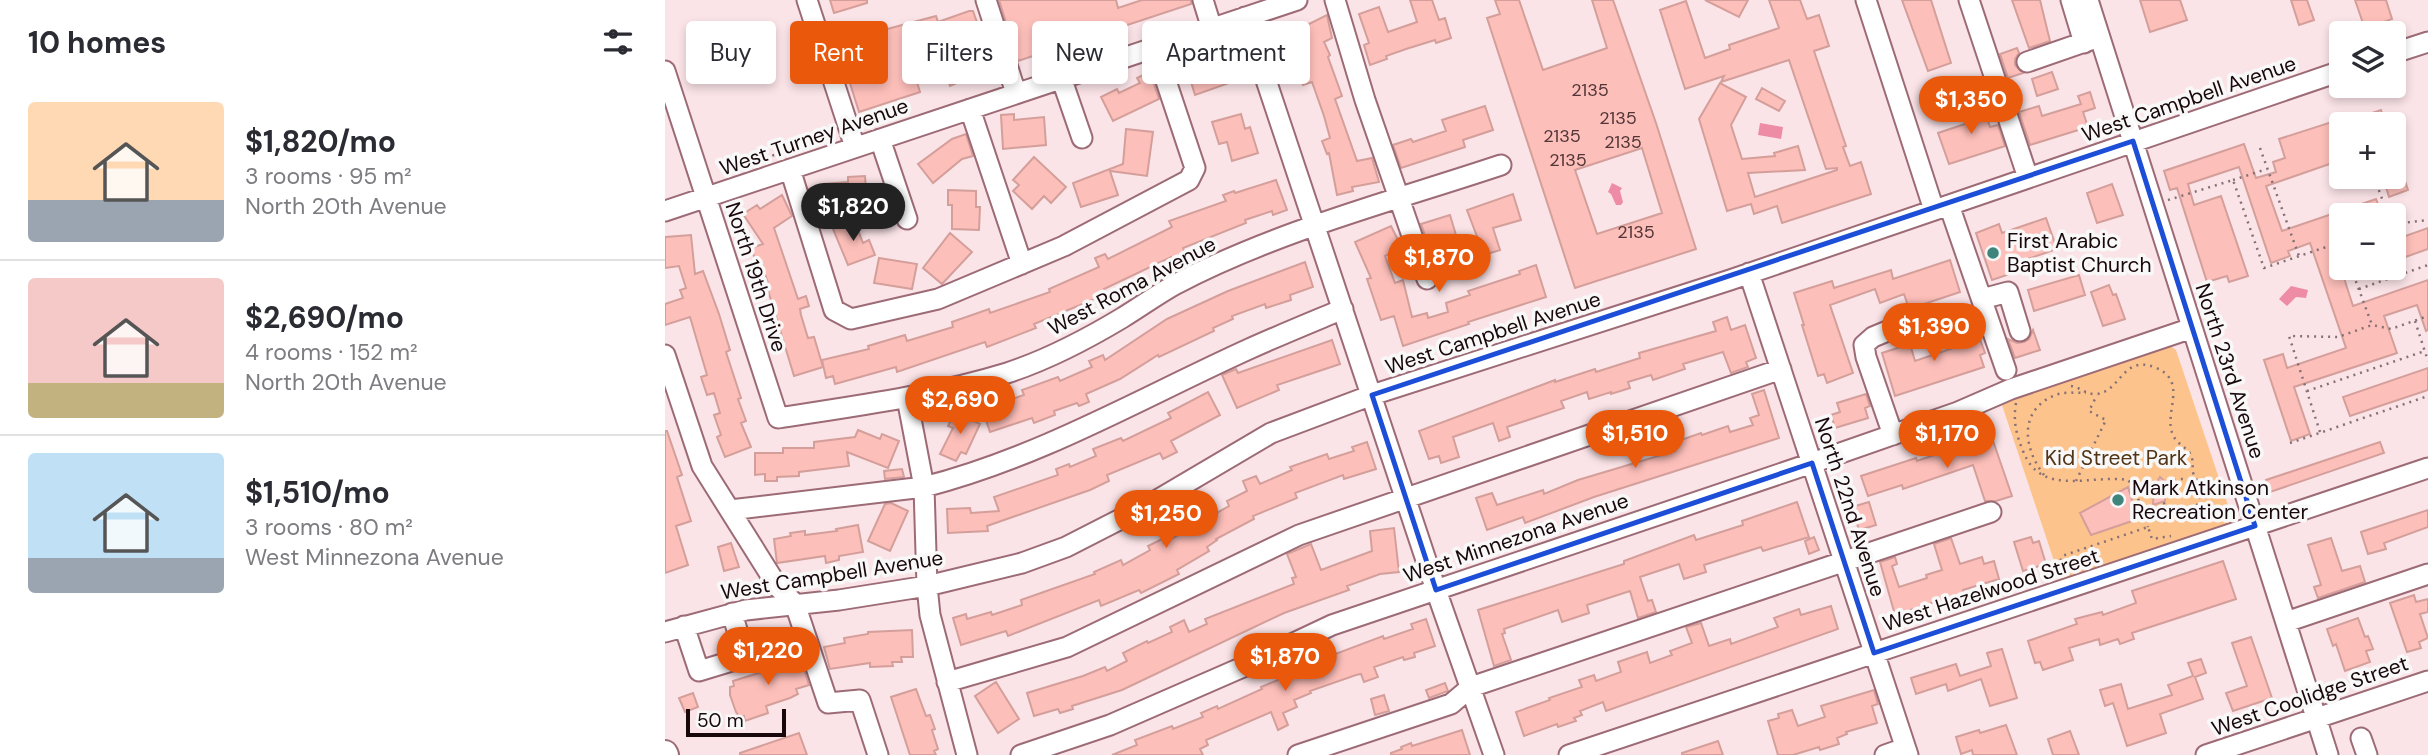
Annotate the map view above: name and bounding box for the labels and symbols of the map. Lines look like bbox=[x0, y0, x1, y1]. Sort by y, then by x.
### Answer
street label: West Campbell Avenue bbox=[2078, 49, 2300, 149]
pin: $1,350 bbox=[1914, 76, 2028, 136]
house number: 2135 bbox=[1571, 78, 1609, 102]
street label: West Turney Avenue bbox=[716, 92, 912, 182]
house number: 2135 bbox=[1599, 106, 1637, 130]
house number: 2135 bbox=[1543, 124, 1581, 148]
house number: 2135 bbox=[1604, 130, 1642, 154]
house number: 2135 bbox=[1549, 148, 1587, 172]
pin: $1,820 bbox=[796, 184, 910, 243]
street label: North 19th Drive bbox=[719, 198, 793, 356]
house number: 2135 bbox=[1617, 220, 1655, 244]
place label: First Arabic Baptist Church bbox=[2007, 227, 2152, 279]
street label: West Roma Avenue bbox=[1043, 230, 1221, 342]
pin: $1,870 bbox=[1382, 234, 1496, 294]
marker: First Arabic Baptist Church bbox=[1985, 245, 2001, 261]
street label: North 23rd Avenue bbox=[2188, 280, 2272, 462]
street label: West Campbell Avenue bbox=[1382, 285, 1604, 381]
pin: $1,390 bbox=[1877, 304, 1991, 363]
pin: $2,690 bbox=[903, 376, 1017, 436]
pin: $1,510 bbox=[1578, 410, 1692, 470]
pin: $1,170 bbox=[1890, 410, 2004, 470]
street label: North 22nd Avenue bbox=[1808, 414, 1892, 600]
park label: Kid Street Park bbox=[2045, 444, 2188, 472]
place label: Mark Atkinson Recreation Center bbox=[2132, 474, 2308, 526]
street label: West Minnezona Avenue bbox=[1400, 486, 1632, 590]
pin: $1,250 bbox=[1109, 490, 1223, 550]
marker: Mark Atkinson Recreation Center bbox=[2110, 492, 2126, 508]
street label: West Hazelwood Street bbox=[1879, 542, 2103, 638]
street label: West Campbell Avenue bbox=[719, 544, 945, 606]
pin: $1,220 bbox=[711, 628, 825, 687]
pin: $1,870 bbox=[1228, 634, 1342, 693]
street label: West Coolidge Street bbox=[2208, 649, 2412, 743]
scale bar bbox=[686, 706, 786, 738]

